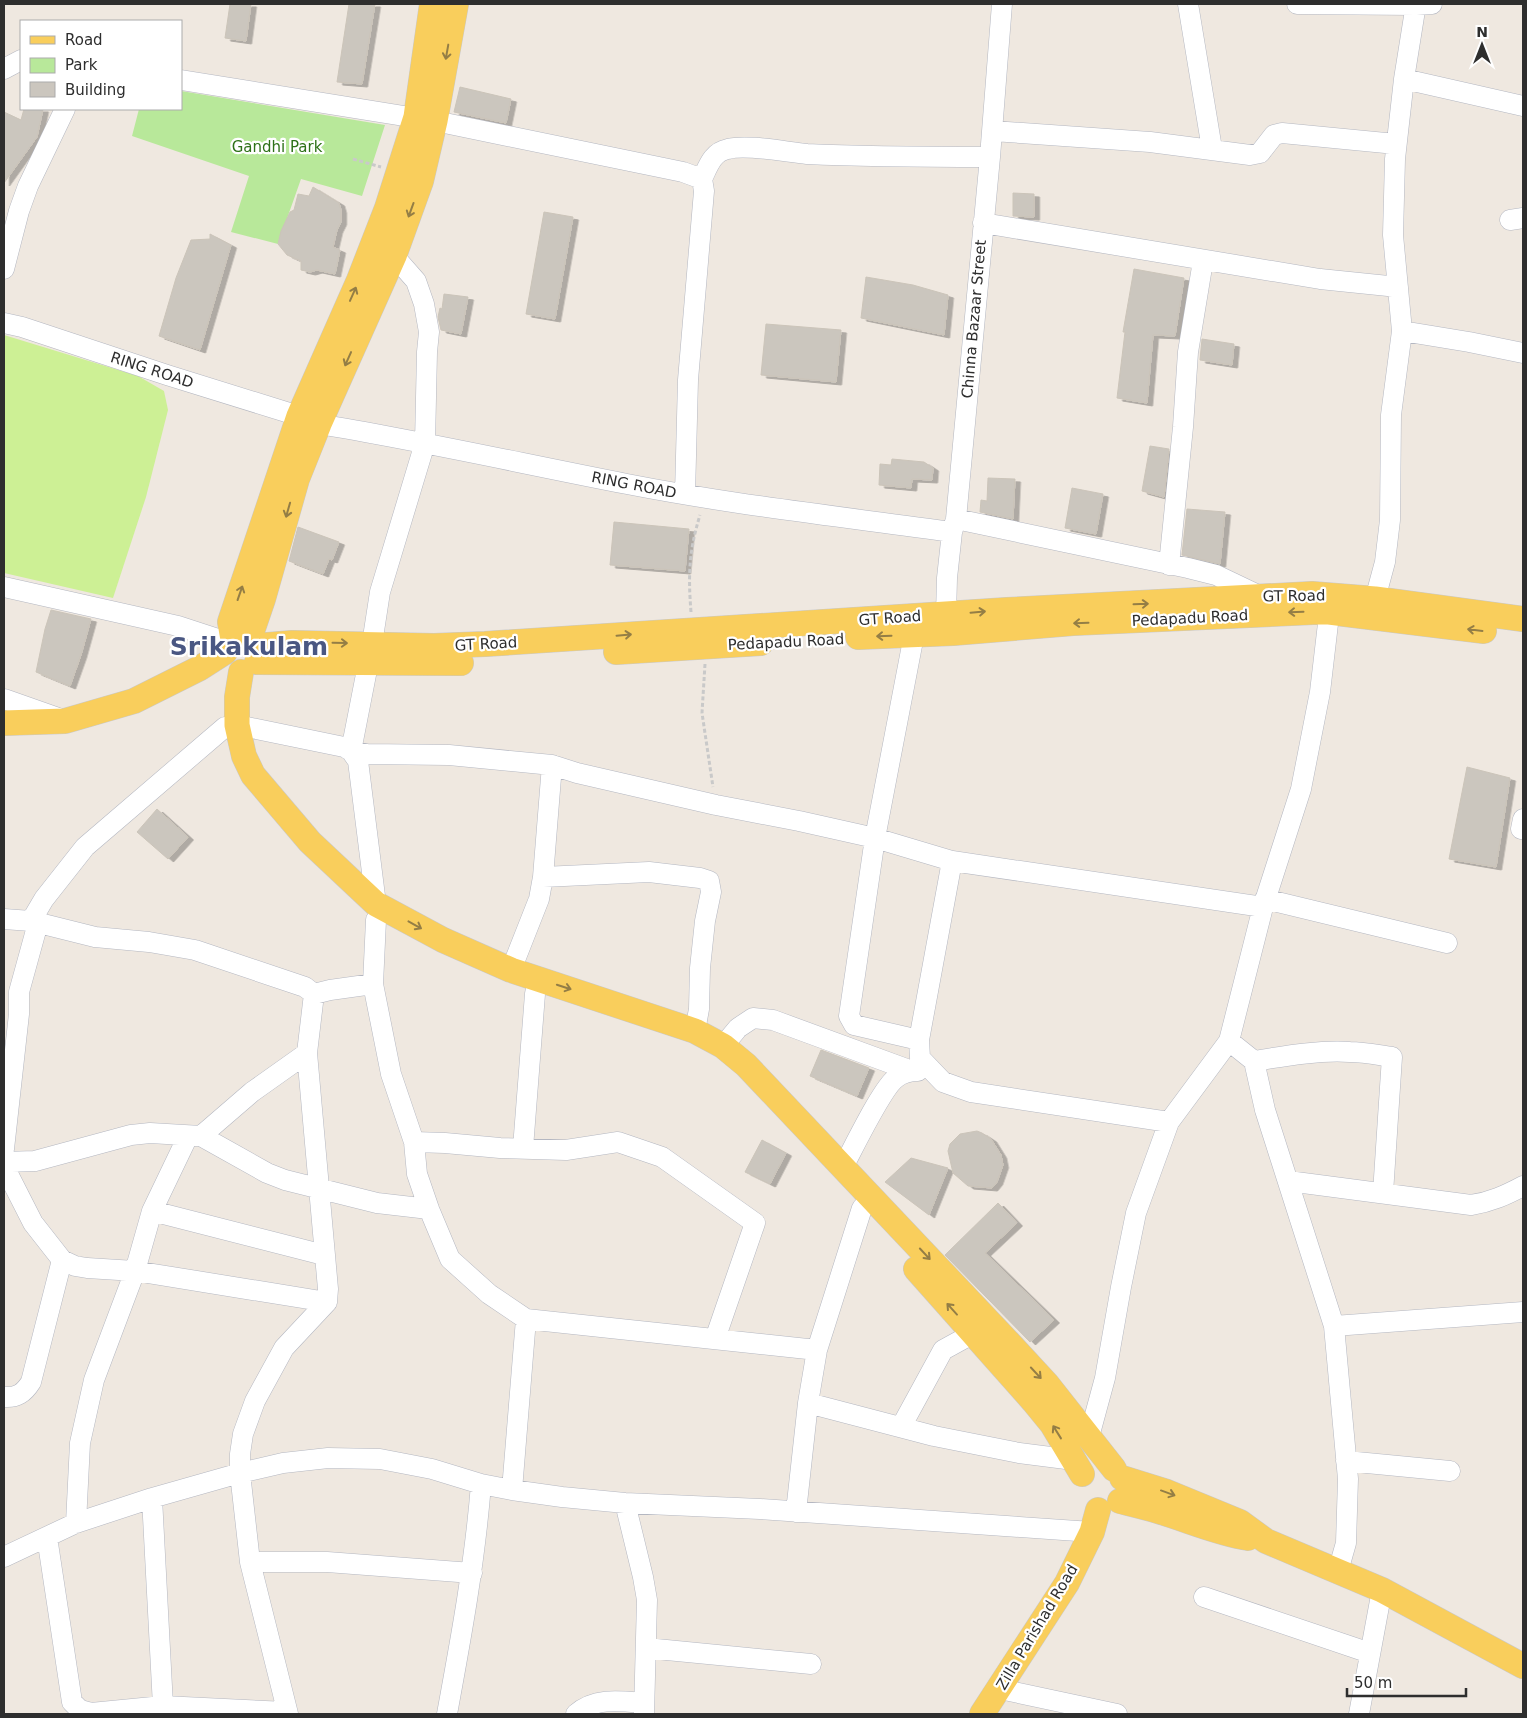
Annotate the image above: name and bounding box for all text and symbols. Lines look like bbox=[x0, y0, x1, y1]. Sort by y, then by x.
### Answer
legend bbox=[20, 20, 182, 110]
north arrow bbox=[1457, 20, 1507, 70]
text: N bbox=[1476, 24, 1488, 40]
text: Road bbox=[65, 31, 103, 49]
one-way arrow bbox=[442, 43, 452, 59]
text: Park bbox=[65, 56, 98, 74]
text: Building bbox=[65, 81, 126, 99]
park label: Gandhi Park bbox=[232, 138, 323, 156]
one-way arrow bbox=[406, 202, 415, 217]
street label: Chinna Bazaar Street bbox=[958, 239, 990, 399]
one-way arrow bbox=[349, 287, 359, 302]
street label: RING ROAD bbox=[108, 348, 196, 392]
one-way arrow bbox=[342, 351, 352, 366]
street label: RING ROAD bbox=[590, 468, 678, 502]
one-way arrow bbox=[283, 502, 292, 518]
one-way arrow bbox=[236, 586, 245, 601]
street label: GT Road bbox=[1263, 586, 1325, 606]
one-way arrow bbox=[1132, 599, 1148, 608]
street label: Pedapadu Road bbox=[1131, 606, 1249, 630]
street label: GT Road bbox=[858, 607, 922, 629]
one-way arrow bbox=[970, 607, 986, 617]
one-way arrow bbox=[1288, 608, 1304, 617]
one-way arrow bbox=[1074, 619, 1090, 628]
one-way arrow bbox=[1467, 625, 1483, 635]
one-way arrow bbox=[616, 630, 632, 640]
street label: Pedapadu Road bbox=[727, 630, 845, 654]
district label: Srikakulam bbox=[170, 632, 328, 661]
one-way arrow bbox=[876, 632, 892, 641]
street label: GT Road bbox=[454, 633, 518, 655]
one-way arrow bbox=[331, 638, 347, 648]
one-way arrow bbox=[407, 920, 421, 930]
one-way arrow bbox=[556, 982, 572, 992]
one-way arrow bbox=[919, 1248, 931, 1261]
one-way arrow bbox=[946, 1302, 958, 1315]
one-way arrow bbox=[1030, 1366, 1042, 1379]
one-way arrow bbox=[1052, 1426, 1062, 1440]
one-way arrow bbox=[1160, 1489, 1175, 1498]
street label: Zilla Parishad Road bbox=[992, 1561, 1082, 1693]
scale bar bbox=[1347, 1666, 1466, 1698]
text: 50 m bbox=[1354, 1674, 1392, 1692]

